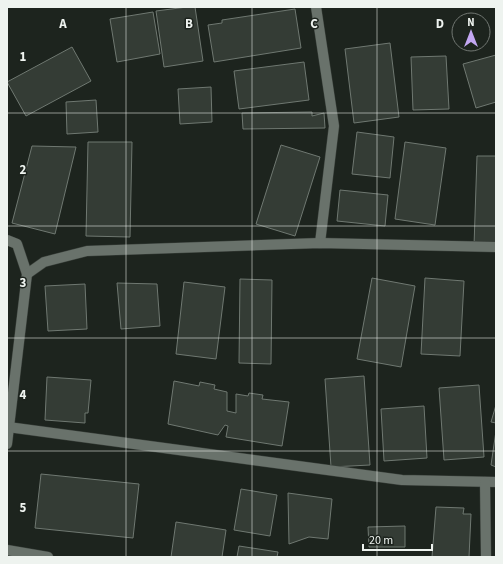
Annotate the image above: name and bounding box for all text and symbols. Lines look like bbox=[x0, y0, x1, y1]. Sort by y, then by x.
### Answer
north arrow bbox=[451, 12, 491, 52]
text: A bbox=[58, 15, 67, 33]
text: B bbox=[185, 15, 193, 33]
text: C bbox=[310, 15, 318, 33]
text: D bbox=[436, 15, 444, 33]
text: N bbox=[467, 15, 475, 30]
text: 1 bbox=[20, 48, 27, 66]
text: 2 bbox=[20, 161, 27, 179]
text: 3 bbox=[20, 274, 27, 292]
text: 4 bbox=[20, 386, 27, 404]
text: 5 bbox=[20, 499, 27, 517]
scale bar bbox=[363, 526, 432, 552]
text: 20 m bbox=[369, 532, 393, 549]

